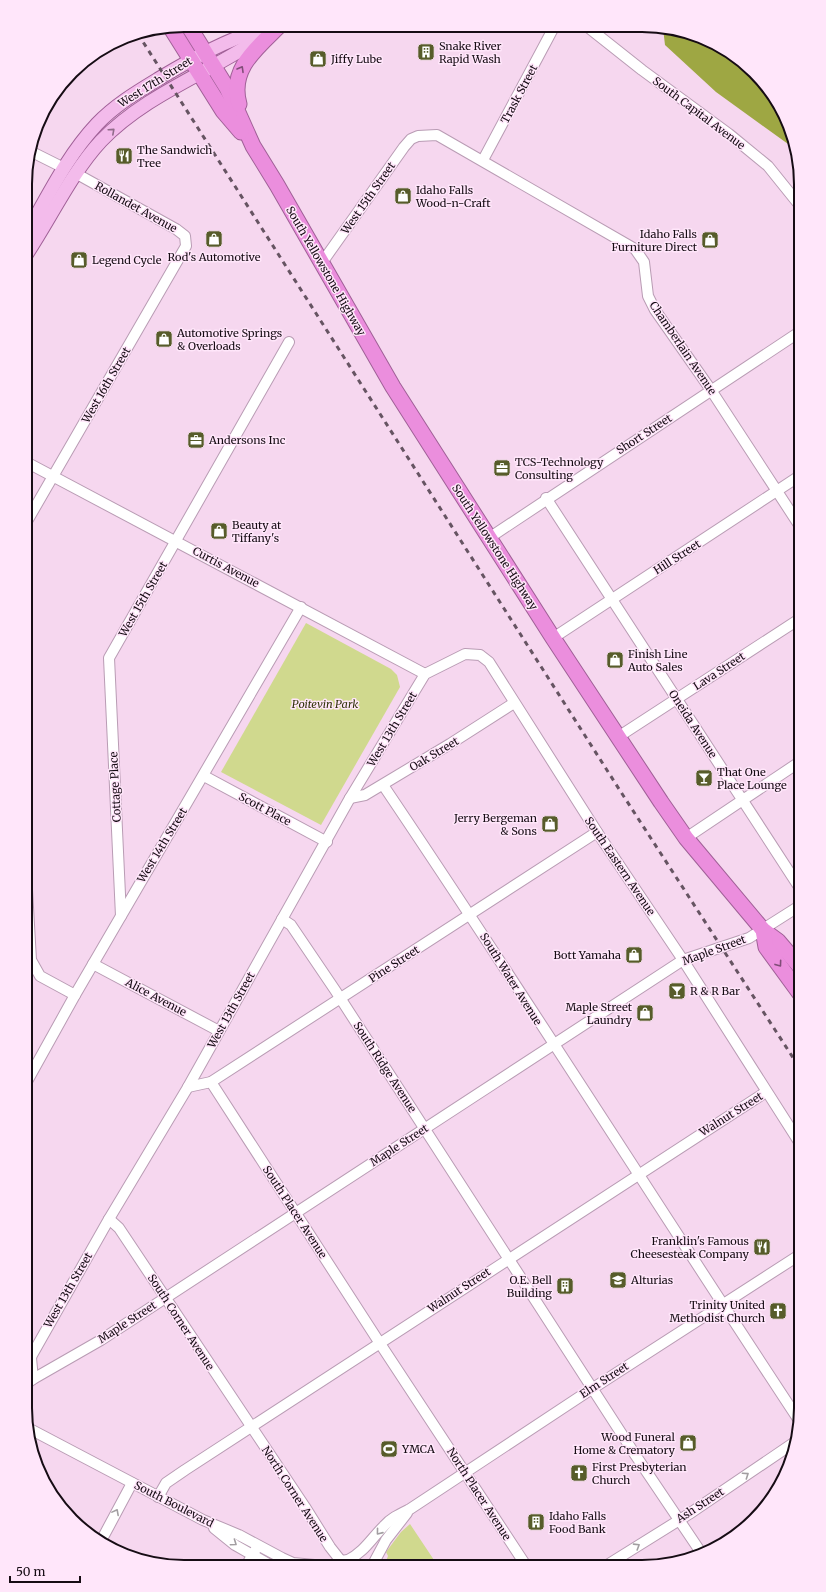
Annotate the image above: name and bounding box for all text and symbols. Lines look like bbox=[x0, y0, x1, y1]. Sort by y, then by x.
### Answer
place label: Snake River Rapid Wash bbox=[439, 39, 502, 66]
building icon: Snake River Rapid Wash bbox=[416, 42, 436, 62]
shop icon: Jiffy Lube bbox=[308, 49, 328, 69]
place label: Jiffy Lube bbox=[330, 52, 382, 66]
street label: West 17th Street bbox=[115, 53, 195, 111]
street label: Trask Street bbox=[498, 62, 541, 126]
one-way arrow bbox=[237, 66, 244, 73]
street label: South Capital Avenue bbox=[650, 74, 748, 152]
one-way arrow bbox=[107, 129, 115, 136]
place label: The Sandwich Tree bbox=[137, 143, 213, 170]
restaurant icon: The Sandwich Tree bbox=[114, 146, 134, 166]
street label: West 15th Street bbox=[337, 159, 398, 238]
street label: Rollandet Avenue bbox=[92, 179, 180, 236]
place label: Idaho Falls Wood-n-Craft bbox=[415, 183, 491, 210]
shop icon: Idaho Falls Wood-n-Craft bbox=[393, 186, 413, 206]
street label: South Yellowstone Highway bbox=[283, 204, 369, 339]
place label: Idaho Falls Furniture Direct bbox=[611, 227, 698, 254]
shop icon: Rod's Automotive bbox=[204, 229, 224, 249]
shop icon: Idaho Falls Furniture Direct bbox=[700, 230, 720, 250]
shop icon: Legend Cycle bbox=[69, 250, 89, 270]
place label: Rod's Automotive bbox=[167, 250, 261, 264]
place label: Legend Cycle bbox=[92, 253, 162, 267]
street label: Chamberlain Avenue bbox=[646, 299, 720, 398]
place label: Automotive Springs & Overloads bbox=[176, 326, 282, 353]
shop icon: Automotive Springs & Overloads bbox=[154, 329, 174, 349]
street label: West 16th Street bbox=[78, 344, 134, 426]
street label: Short Street bbox=[614, 410, 675, 457]
office icon: Andersons Inc bbox=[186, 430, 206, 450]
place label: Andersons Inc bbox=[208, 433, 286, 447]
place label: TCS-Technology Consulting bbox=[515, 455, 604, 482]
office icon: TCS-Technology Consulting bbox=[492, 458, 512, 478]
street label: South Yellowstone Highway bbox=[449, 482, 541, 613]
place label: Beauty at Tiffany's bbox=[232, 518, 282, 545]
shop icon: Beauty at Tiffany's bbox=[209, 521, 229, 541]
street label: Hill Street bbox=[651, 536, 704, 577]
street label: Curtis Avenue bbox=[190, 544, 262, 591]
street label: West 15th Street bbox=[115, 558, 171, 640]
place label: Finish Line Auto Sales bbox=[627, 647, 688, 674]
street label: Lava Street bbox=[690, 649, 748, 693]
shop icon: Finish Line Auto Sales bbox=[605, 650, 625, 670]
street label: Oneida Avenue bbox=[666, 687, 720, 761]
street label: West 13th Street bbox=[364, 688, 420, 770]
park label: Poitevin Park bbox=[292, 697, 358, 711]
street label: Oak Street bbox=[407, 733, 462, 774]
street label: Cottage Place bbox=[106, 751, 124, 823]
place label: That One Place Lounge bbox=[717, 765, 787, 792]
bar icon: That One Place Lounge bbox=[694, 768, 714, 788]
street label: Scott Place bbox=[236, 789, 294, 829]
street label: West 14th Street bbox=[134, 804, 190, 886]
place label: Jerry Bergeman & Sons bbox=[453, 811, 538, 838]
shop icon: Jerry Bergeman & Sons bbox=[540, 814, 560, 834]
street label: South Eastern Avenue bbox=[582, 814, 658, 918]
street label: South Water Avenue bbox=[477, 930, 545, 1028]
street label: Maple Street bbox=[680, 932, 748, 968]
street label: Pine Street bbox=[366, 942, 423, 986]
shop icon: Bott Yamaha bbox=[624, 945, 644, 965]
place label: Bott Yamaha bbox=[553, 948, 621, 962]
one-way arrow bbox=[774, 960, 781, 967]
street label: West 13th Street bbox=[204, 969, 258, 1051]
street label: Alice Avenue bbox=[122, 975, 189, 1019]
bar icon: R & R Bar bbox=[667, 981, 687, 1001]
place label: R & R Bar bbox=[690, 984, 740, 998]
place label: Maple Street Laundry bbox=[565, 1000, 633, 1027]
shop icon: Maple Street Laundry bbox=[635, 1003, 655, 1023]
street label: South Ridge Avenue bbox=[350, 1019, 420, 1115]
street label: Walnut Street bbox=[696, 1089, 766, 1140]
street label: Maple Street bbox=[367, 1121, 431, 1169]
street label: South Placer Avenue bbox=[260, 1163, 330, 1261]
place label: Franklin's Famous Cheesesteak Company bbox=[631, 1234, 750, 1261]
restaurant icon: Franklin's Famous Cheesesteak Company bbox=[752, 1237, 772, 1257]
street label: West 13th Street bbox=[40, 1249, 96, 1331]
street label: Walnut Street bbox=[424, 1264, 494, 1316]
school or university icon: Alturias bbox=[608, 1270, 628, 1290]
street label: South Corner Avenue bbox=[145, 1271, 217, 1373]
place label: O.E. Bell Building bbox=[507, 1273, 553, 1300]
place label: Alturias bbox=[630, 1273, 673, 1287]
building icon: O.E. Bell Building bbox=[555, 1276, 575, 1296]
street label: Maple Street bbox=[95, 1298, 159, 1346]
place label: Trinity United Methodist Church bbox=[669, 1298, 766, 1325]
church icon: Trinity United Methodist Church bbox=[768, 1301, 788, 1321]
street label: Elm Street bbox=[577, 1359, 632, 1401]
place label: Wood Funeral Home & Crematory bbox=[574, 1430, 676, 1457]
shop icon: Wood Funeral Home & Crematory bbox=[678, 1433, 698, 1453]
sports icon: YMCA bbox=[379, 1439, 399, 1459]
place label: YMCA bbox=[401, 1442, 435, 1456]
street label: North Corner Avenue bbox=[259, 1443, 331, 1545]
street label: North Placer Avenue bbox=[444, 1445, 514, 1543]
place label: First Presbyterian Church bbox=[592, 1460, 687, 1487]
church icon: First Presbyterian Church bbox=[569, 1463, 589, 1483]
one-way arrow bbox=[742, 1472, 749, 1480]
street label: South Boulevard bbox=[132, 1478, 216, 1530]
street label: Ash Street bbox=[673, 1484, 727, 1526]
one-way arrow bbox=[112, 1509, 119, 1516]
place label: Idaho Falls Food Bank bbox=[549, 1509, 606, 1536]
building icon: Idaho Falls Food Bank bbox=[526, 1512, 546, 1532]
one-way arrow bbox=[376, 1527, 383, 1535]
one-way arrow bbox=[230, 1538, 237, 1546]
one-way arrow bbox=[633, 1543, 640, 1551]
scale bar bbox=[10, 1558, 80, 1584]
text: 50 m bbox=[16, 1564, 45, 1579]

